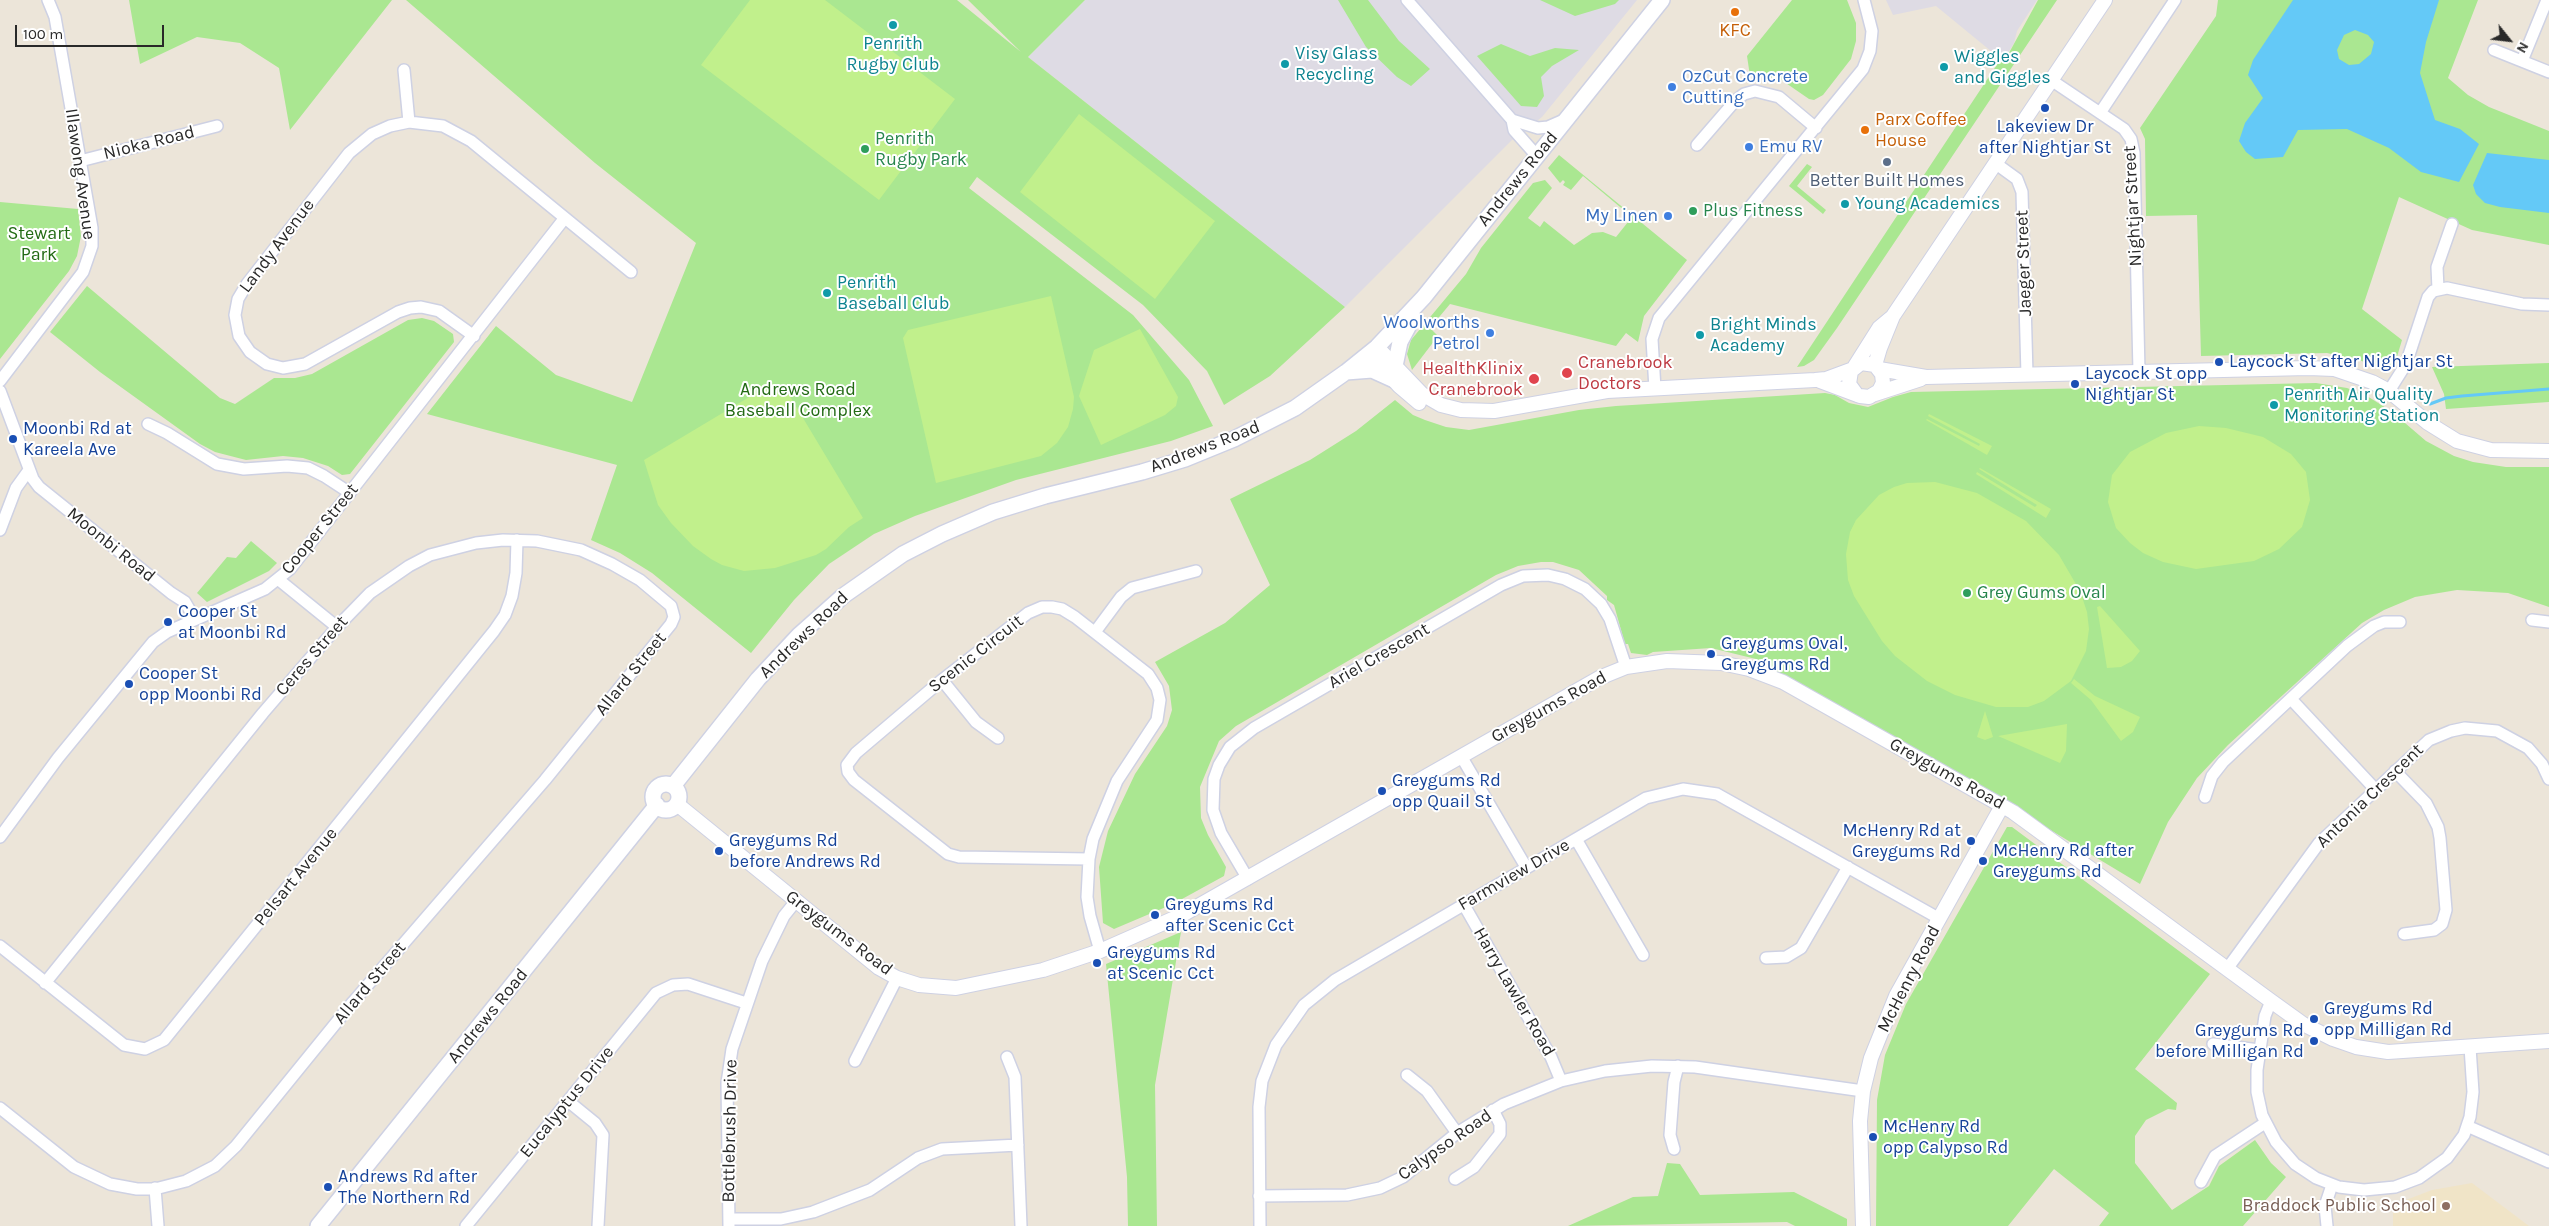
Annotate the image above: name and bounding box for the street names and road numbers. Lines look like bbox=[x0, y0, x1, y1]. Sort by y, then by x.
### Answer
street label: Illawong Avenue bbox=[60, 107, 100, 241]
street label: Nioka Road bbox=[101, 121, 197, 165]
street label: Andrews Road bbox=[1473, 127, 1563, 231]
street label: Nightjar Street bbox=[2119, 145, 2147, 267]
street label: Landy Avenue bbox=[235, 195, 319, 297]
street label: Jaeger Street bbox=[2011, 210, 2037, 316]
street label: Andrews Road bbox=[1147, 416, 1263, 478]
street label: Cooper Street bbox=[277, 479, 363, 579]
street label: Moonbi Road bbox=[62, 503, 160, 587]
street label: Andrews Road bbox=[755, 587, 853, 683]
street label: Scenic Circuit bbox=[924, 610, 1028, 698]
street label: Ceres Street bbox=[271, 611, 353, 701]
street label: Ariel Crescent bbox=[1325, 618, 1433, 694]
street label: Allard Street bbox=[591, 628, 671, 720]
street label: Greygums Road bbox=[1488, 666, 1610, 748]
street label: Greygums Road bbox=[1886, 733, 2008, 815]
street label: Antonia Crescent bbox=[2312, 739, 2428, 853]
street label: Pelsart Avenue bbox=[250, 823, 342, 931]
street label: Farmview Drive bbox=[1454, 834, 1574, 916]
street label: Greygums Road bbox=[781, 886, 897, 980]
street label: McHenry Road bbox=[1873, 922, 1945, 1036]
street label: Harry Lawler Road bbox=[1468, 924, 1560, 1060]
street label: Allard Street bbox=[329, 937, 411, 1029]
street label: Andrews Road bbox=[443, 964, 533, 1068]
street label: Eucalyptus Drive bbox=[515, 1042, 619, 1162]
street label: Bottlebrush Drive bbox=[718, 1059, 742, 1203]
street label: Calypso Road bbox=[1394, 1105, 1496, 1185]

